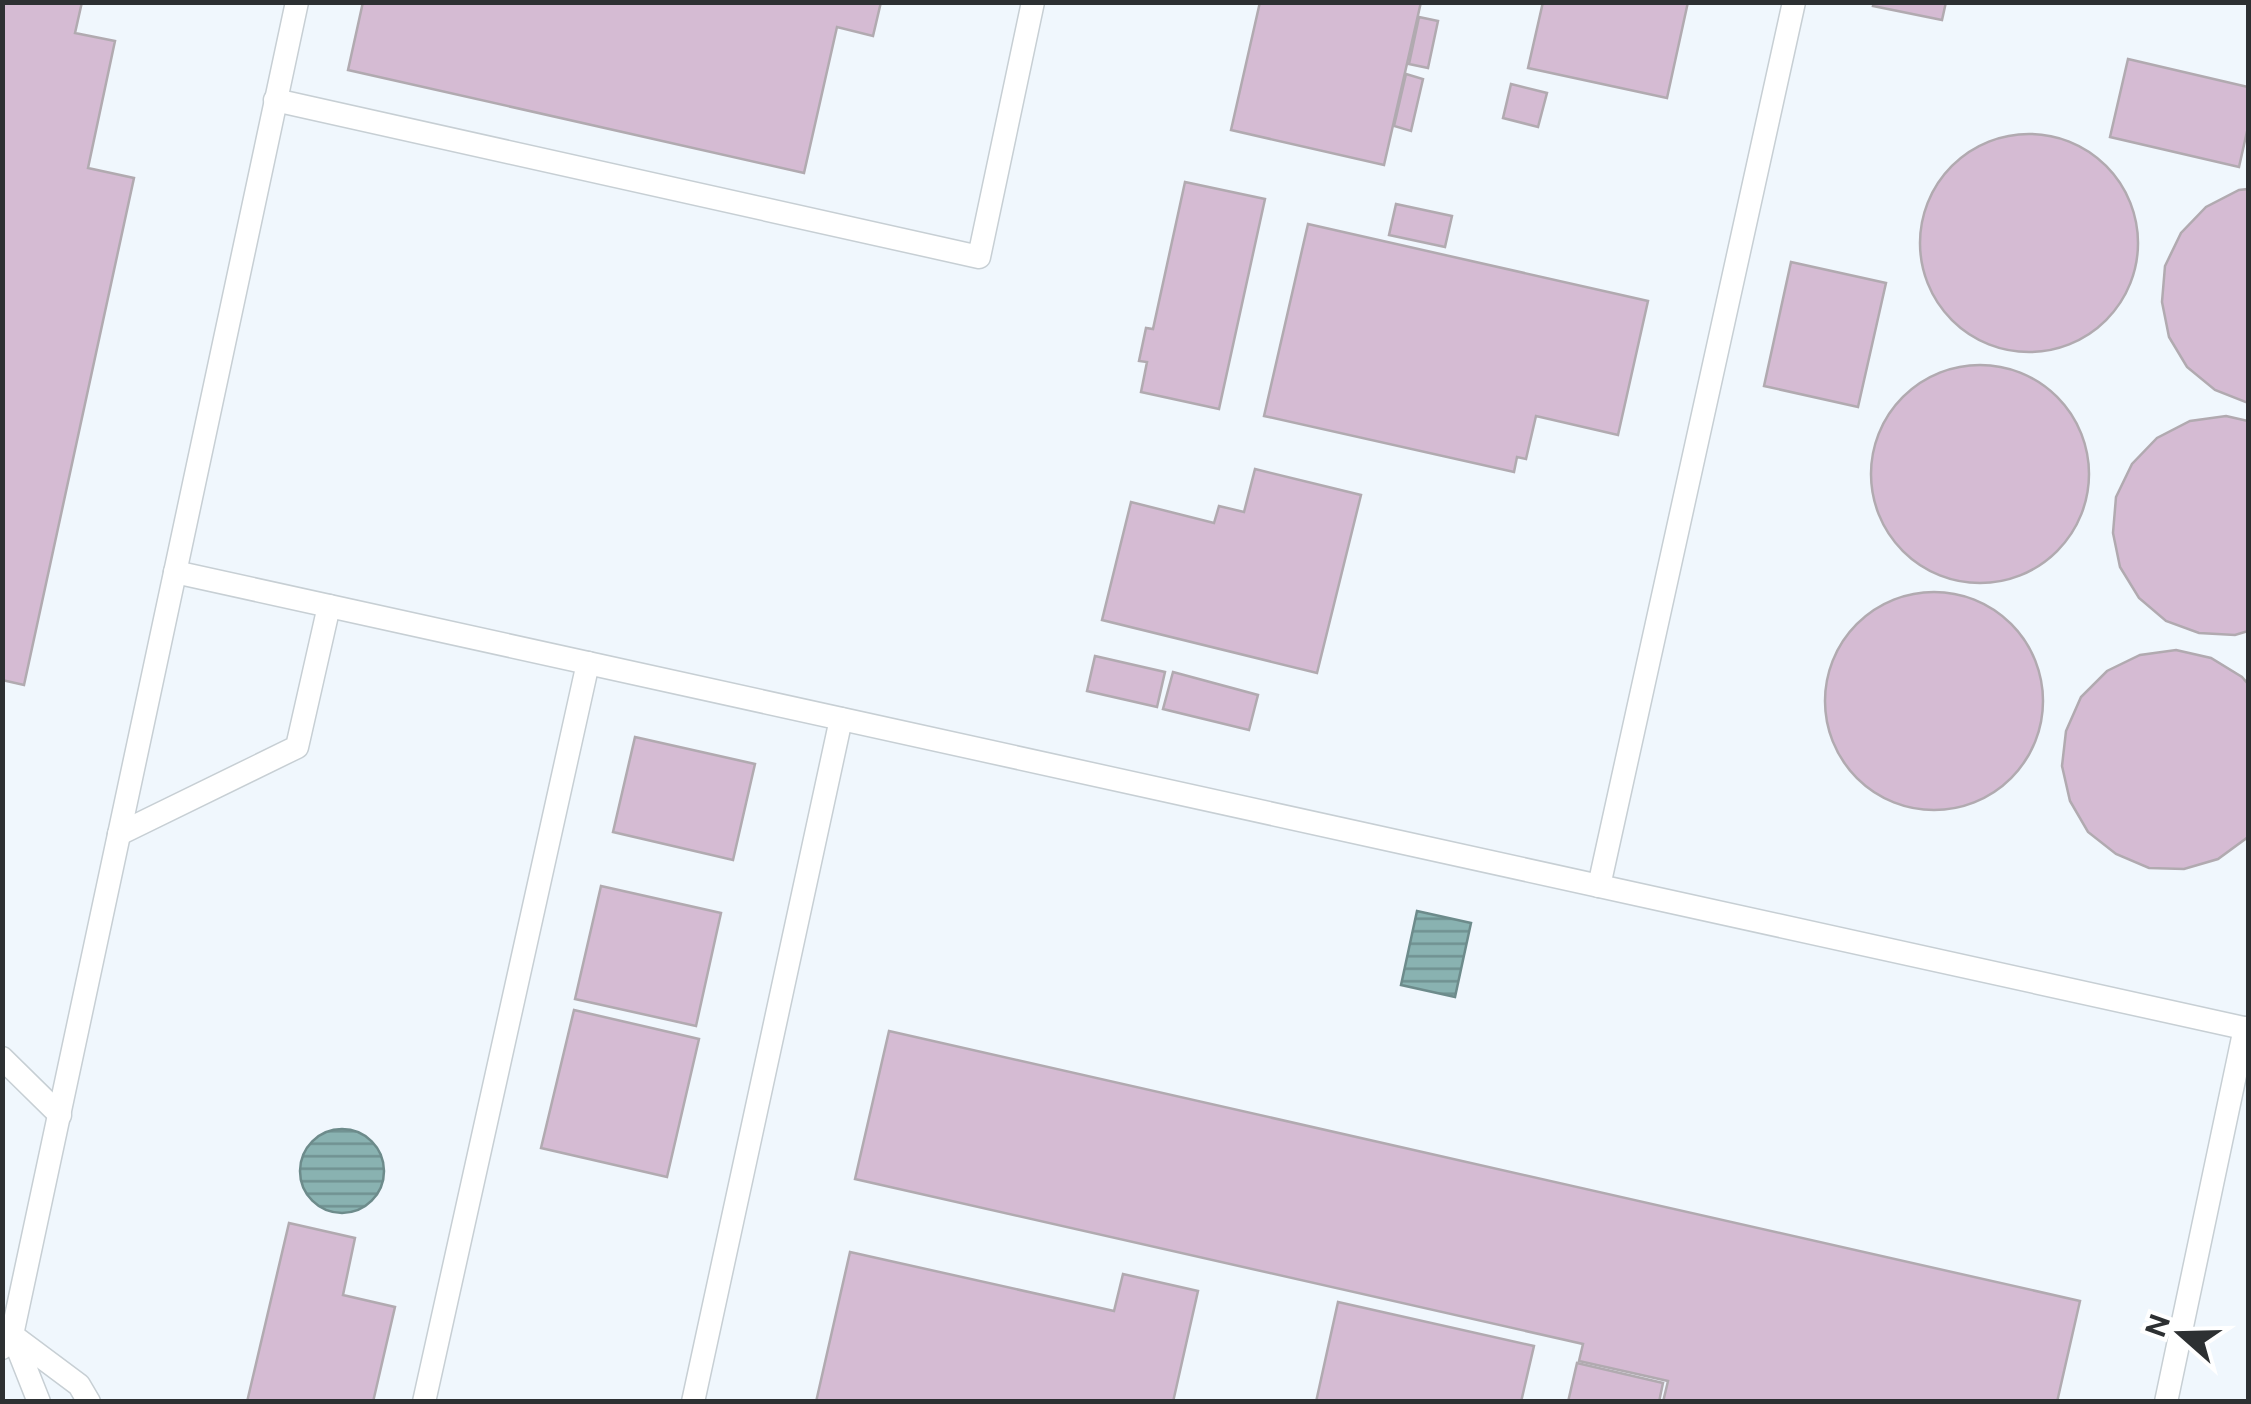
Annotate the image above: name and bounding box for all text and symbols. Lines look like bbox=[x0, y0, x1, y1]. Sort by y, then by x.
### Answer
north arrow bbox=[2131, 1284, 2231, 1384]
text: N bbox=[2138, 1309, 2176, 1341]

